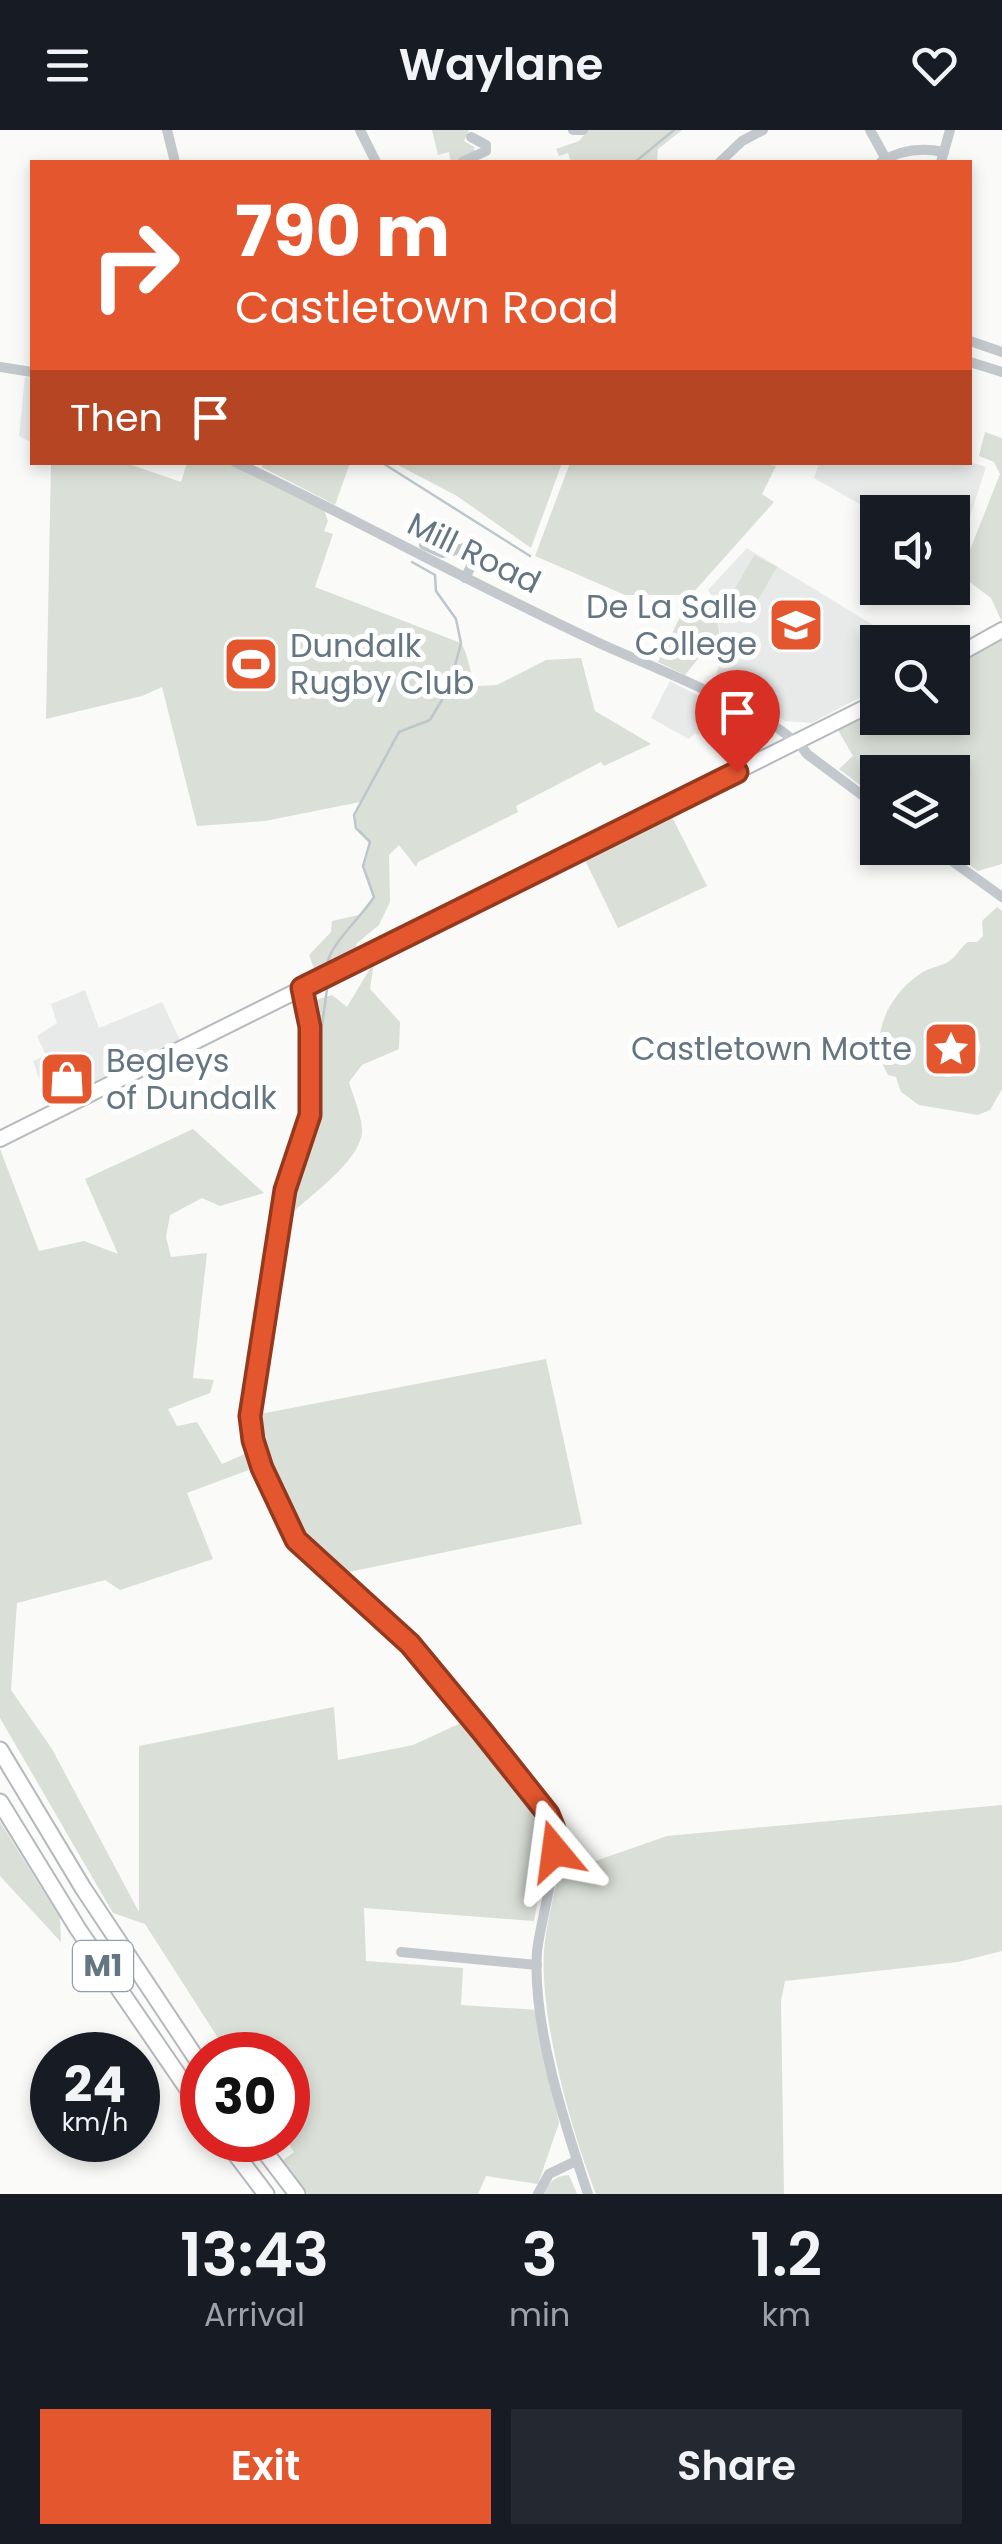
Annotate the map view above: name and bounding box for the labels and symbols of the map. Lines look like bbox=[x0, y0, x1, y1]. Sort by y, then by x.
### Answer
street label: Mill Road bbox=[400, 501, 548, 604]
place label: De La Salle College bbox=[586, 584, 757, 666]
school or university icon: De La Salle College bbox=[766, 595, 826, 655]
place label: Dundalk Rugby Club bbox=[290, 623, 474, 705]
sports icon: Dundalk Rugby Club bbox=[221, 634, 281, 694]
pin bbox=[695, 670, 780, 773]
place icon: Castletown Motte bbox=[921, 1019, 981, 1079]
place label: Castletown Motte bbox=[631, 1026, 912, 1071]
place label: Begleys of Dundalk bbox=[106, 1038, 277, 1120]
shop icon: Begleys of Dundalk bbox=[37, 1049, 97, 1109]
position arrow bbox=[503, 1799, 607, 1903]
road number: M1 bbox=[73, 1941, 133, 1991]
speed limit sign: 30 bbox=[180, 2032, 310, 2162]

